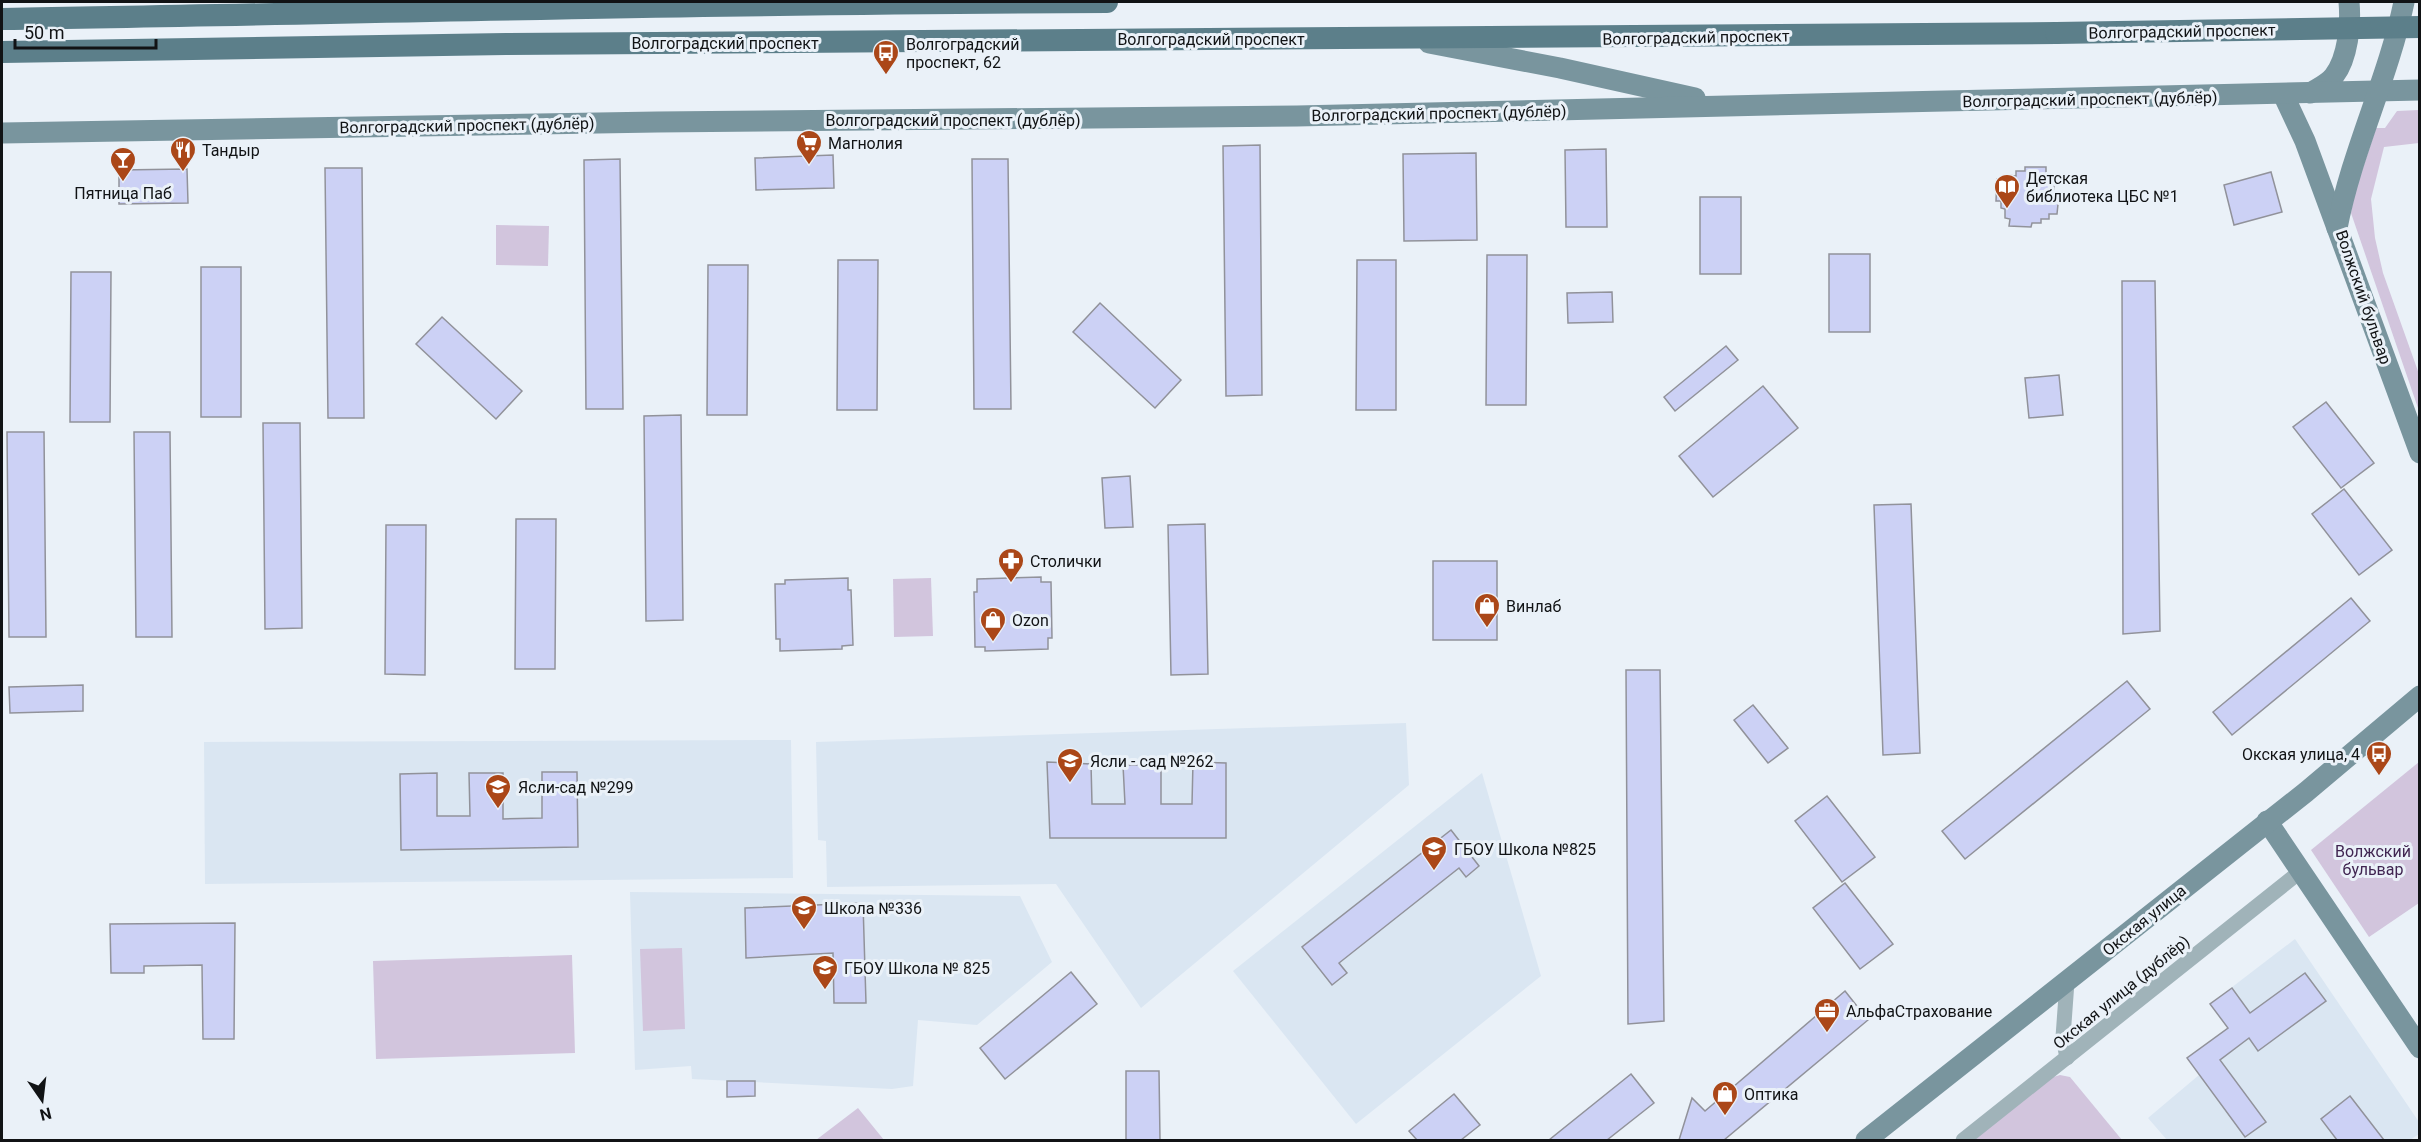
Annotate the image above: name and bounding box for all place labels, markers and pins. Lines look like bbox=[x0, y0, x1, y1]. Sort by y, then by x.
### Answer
place label: Волгоградский проспект, 62 bbox=[906, 35, 1019, 72]
bus stop icon: Волгоградский проспект, 62 bbox=[871, 38, 901, 76]
supermarket icon: Магнолия bbox=[794, 128, 824, 166]
place label: Магнолия bbox=[828, 134, 903, 153]
restaurant icon: Тандыр bbox=[168, 135, 198, 173]
place label: Тандыр bbox=[202, 141, 260, 160]
bar icon: Пятница Паб bbox=[108, 145, 138, 183]
place label: Детская библиотека ЦБС №1 bbox=[2026, 169, 2179, 206]
library icon: Детская библиотека ЦБС №1 bbox=[1992, 172, 2022, 210]
place label: Пятница Паб bbox=[74, 184, 172, 203]
pharmacy icon: Столички bbox=[996, 546, 1026, 584]
place label: Столички bbox=[1030, 552, 1102, 571]
shop icon: Винлаб bbox=[1472, 591, 1502, 629]
place label: Винлаб bbox=[1506, 597, 1561, 616]
shop icon: Ozon bbox=[978, 605, 1008, 643]
place label: Ozon bbox=[1012, 611, 1049, 630]
bus stop icon: Окская улица, 4 bbox=[2364, 739, 2394, 777]
place label: Окская улица, 4 bbox=[2242, 745, 2360, 764]
school or university icon: Ясли - сад №262 bbox=[1055, 746, 1085, 784]
place label: Ясли - сад №262 bbox=[1090, 752, 1214, 771]
school or university icon: Ясли-сад №299 bbox=[483, 772, 513, 810]
place label: Ясли-сад №299 bbox=[518, 778, 634, 797]
school or university icon: ГБОУ Школа №825 bbox=[1419, 834, 1449, 872]
place label: ГБОУ Школа №825 bbox=[1454, 840, 1596, 859]
school or university icon: Школа №336 bbox=[789, 893, 819, 931]
place label: Школа №336 bbox=[824, 899, 922, 918]
school or university icon: ГБОУ Школа № 825 bbox=[810, 953, 840, 991]
place label: ГБОУ Школа № 825 bbox=[844, 959, 990, 978]
office icon: АльфаСтрахование bbox=[1812, 996, 1842, 1034]
place label: АльфаСтрахование bbox=[1846, 1002, 1992, 1021]
shop icon: Оптика bbox=[1710, 1079, 1740, 1117]
place label: Оптика bbox=[1744, 1085, 1799, 1104]

